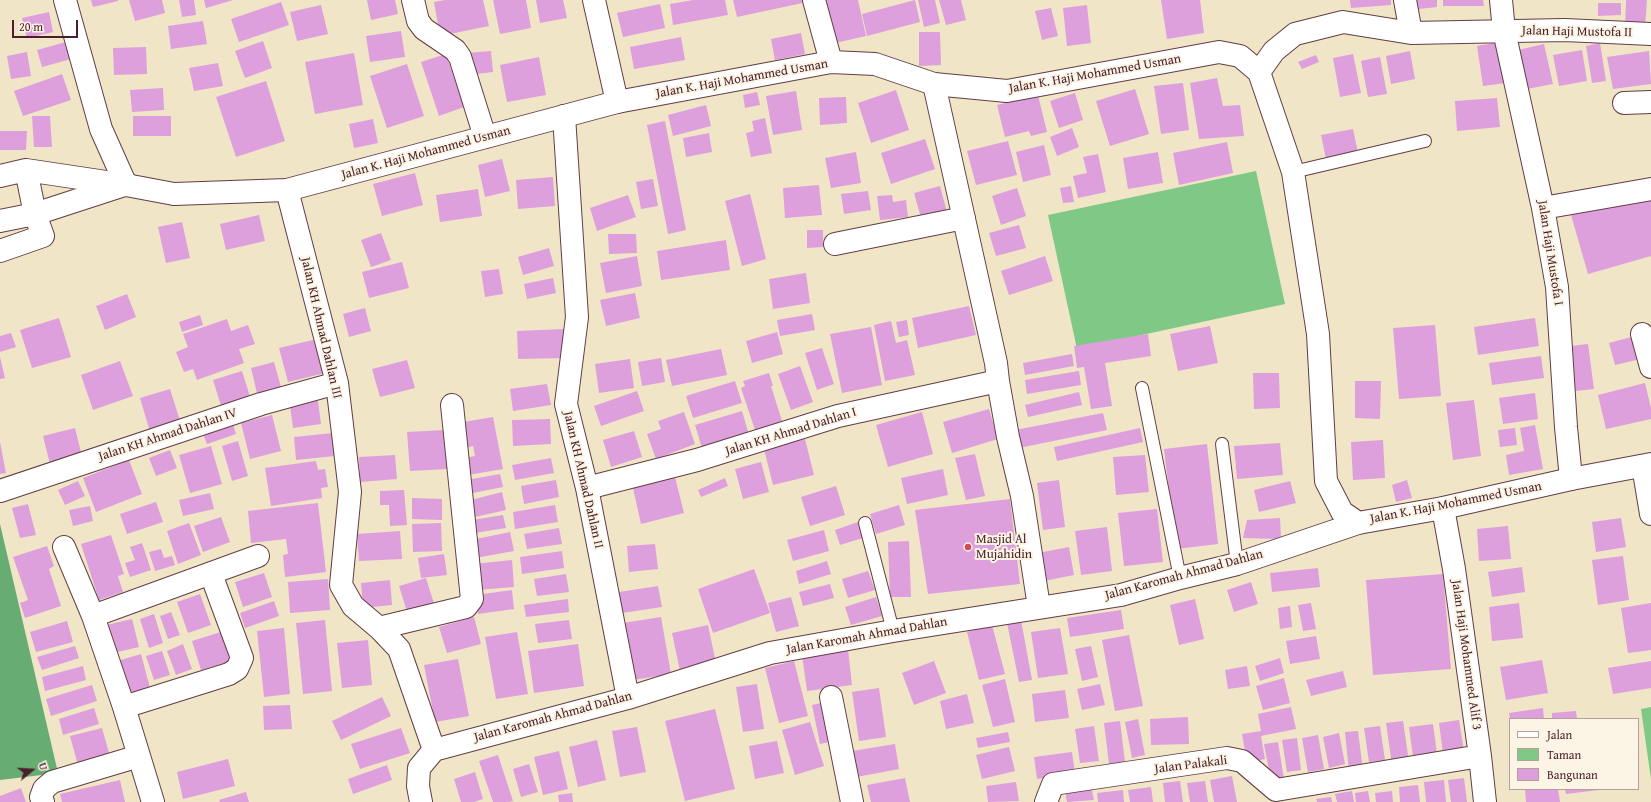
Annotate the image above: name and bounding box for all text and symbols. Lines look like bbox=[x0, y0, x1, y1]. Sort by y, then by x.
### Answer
scale bar bbox=[14, 12, 80, 38]
text: 20 m bbox=[19, 18, 43, 35]
street label: Jalan Haji Mustofa II bbox=[1522, 23, 1632, 41]
street label: Jalan K. Haji Mohammed Usman bbox=[1008, 51, 1182, 97]
street label: Jalan K. Haji Mohammed Usman bbox=[655, 56, 829, 102]
street label: Jalan K. Haji Mohammed Usman bbox=[340, 123, 512, 183]
street label: Jalan Haji Mustofa I bbox=[1534, 199, 1566, 307]
street label: Jalan KH Ahmad Dahlan III bbox=[297, 256, 345, 400]
street label: Jalan KH Ahmad Dahlan IV bbox=[97, 405, 239, 465]
street label: Jalan KH Ahmad Dahlan I bbox=[723, 405, 859, 459]
street label: Jalan KH Ahmad Dahlan II bbox=[560, 410, 606, 550]
street label: Jalan K. Haji Mohammed Usman bbox=[1369, 479, 1543, 527]
place label: Masjid Al Mujahidin bbox=[976, 532, 1032, 563]
marker: Masjid Al Mujahidin bbox=[963, 542, 973, 552]
street label: Jalan Karomah Ahmad Dahlan bbox=[1103, 546, 1265, 604]
street label: Jalan Haji Mohammed Alif 3 bbox=[1448, 579, 1484, 731]
street label: Jalan Karomah Ahmad Dahlan bbox=[785, 614, 949, 658]
street label: Jalan Karomah Ahmad Dahlan bbox=[472, 688, 634, 746]
legend bbox=[1509, 718, 1639, 790]
text: Jalan bbox=[1547, 726, 1572, 743]
text: Taman bbox=[1547, 746, 1581, 763]
north arrow bbox=[12, 750, 52, 790]
street label: Jalan Palakali bbox=[1154, 753, 1228, 777]
text: U bbox=[35, 760, 52, 772]
text: Bangunan bbox=[1547, 766, 1598, 783]

